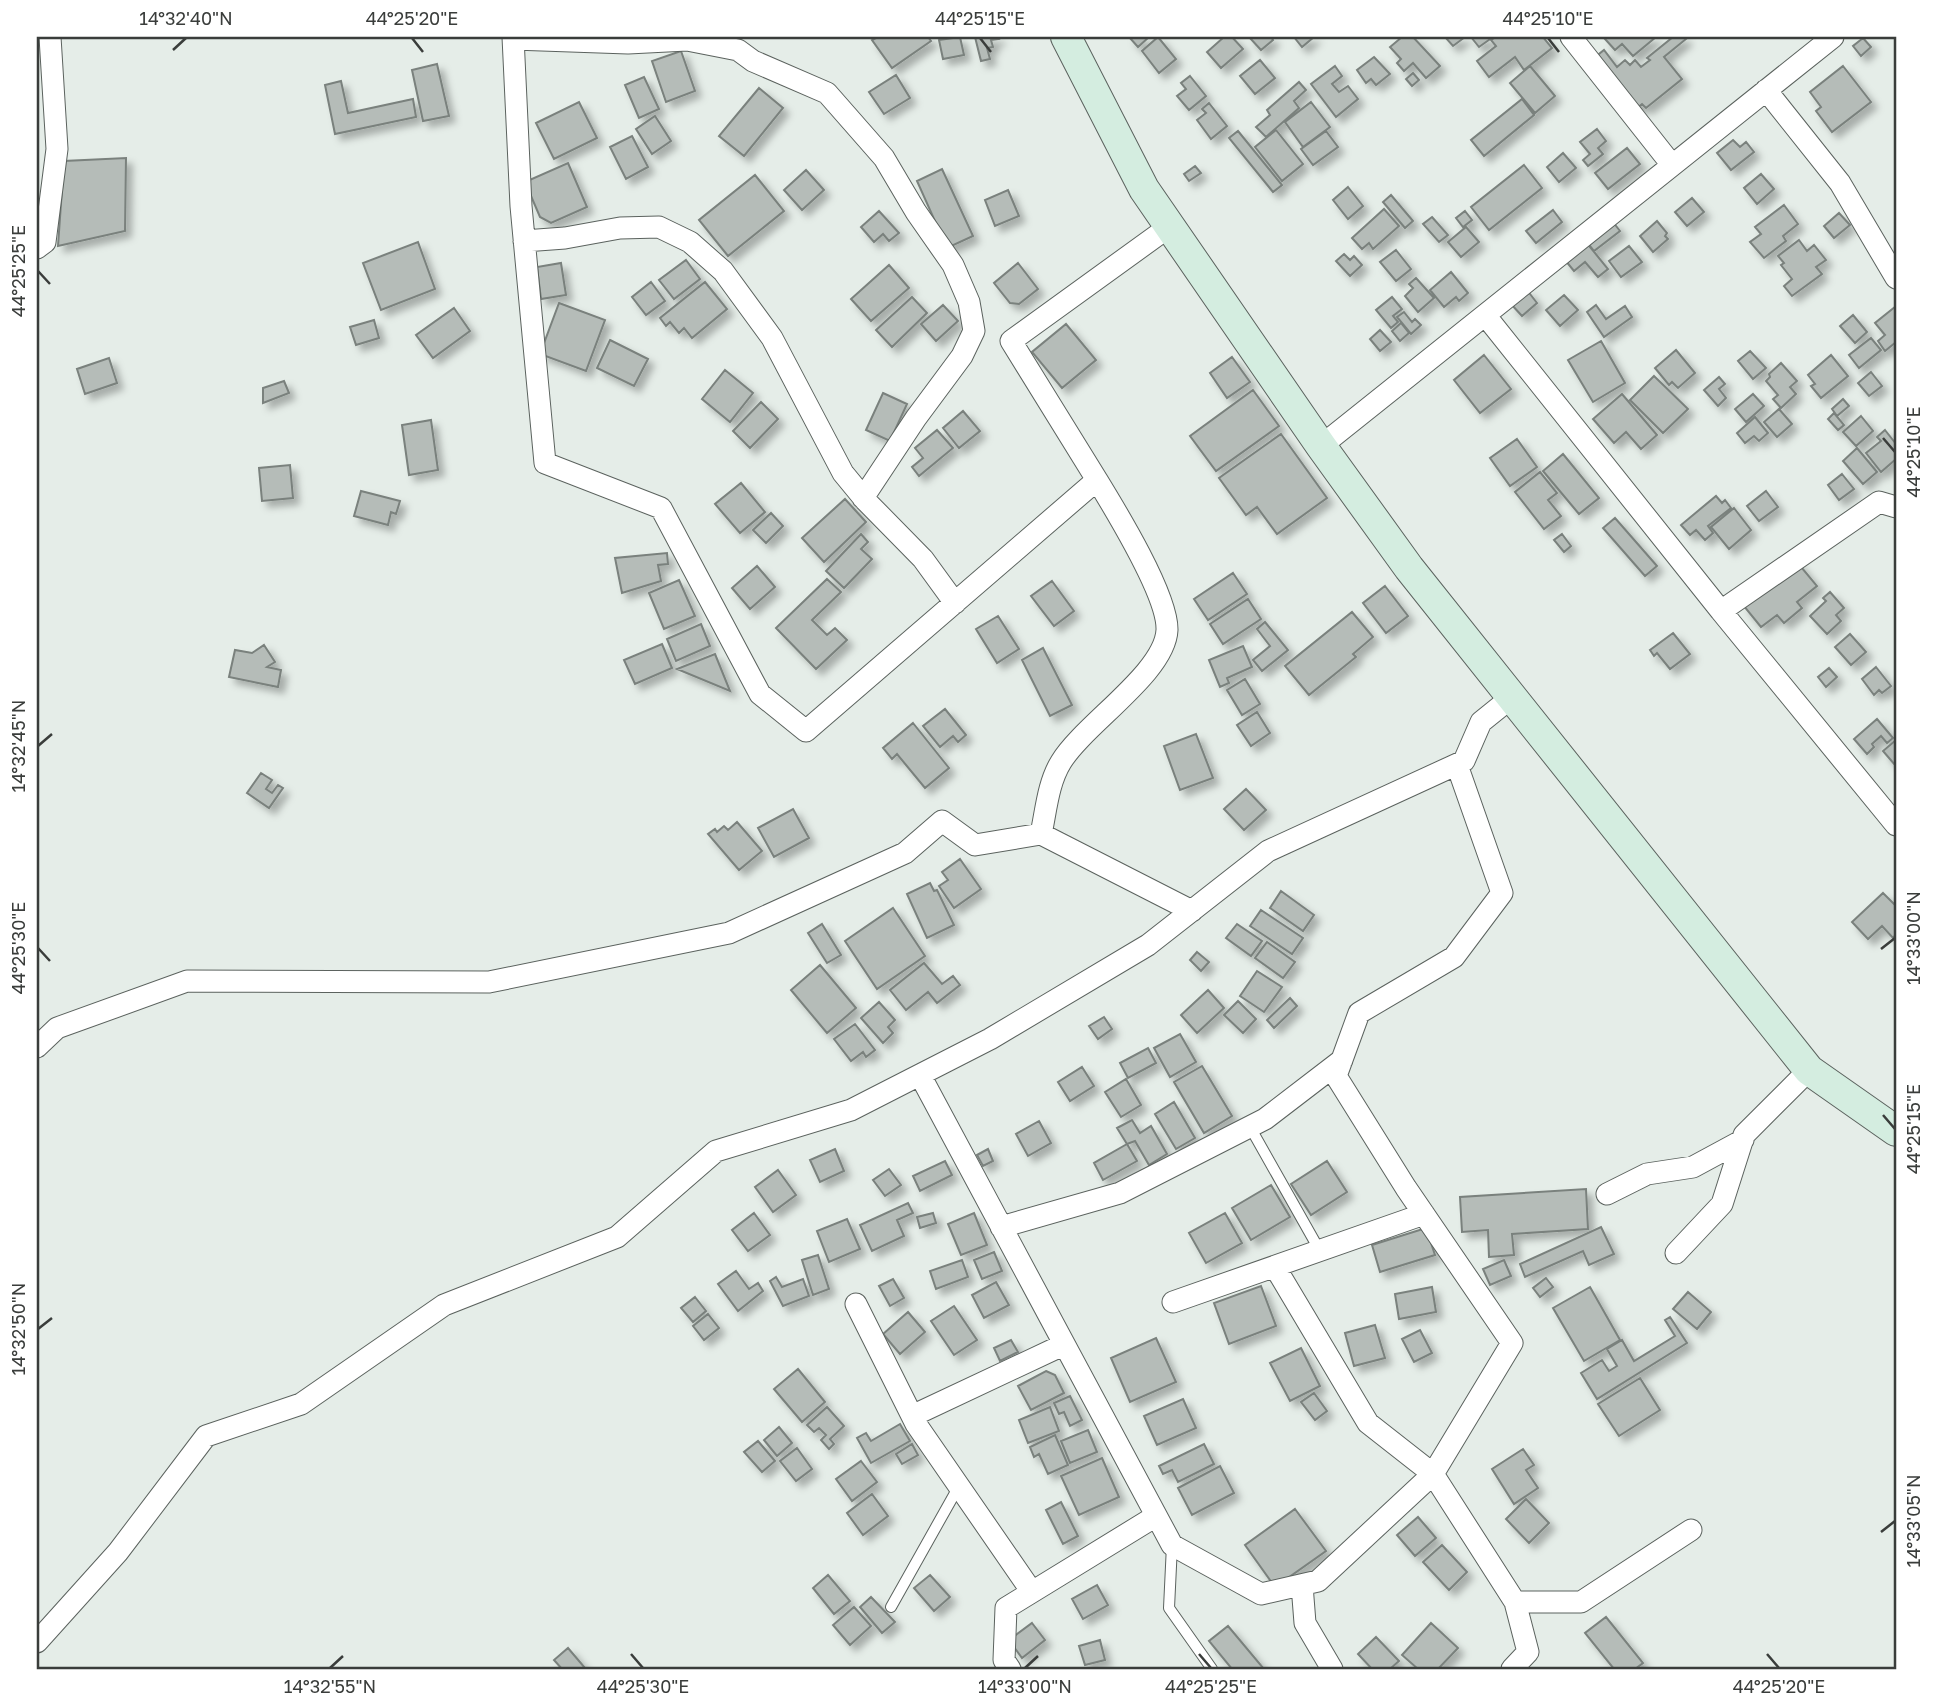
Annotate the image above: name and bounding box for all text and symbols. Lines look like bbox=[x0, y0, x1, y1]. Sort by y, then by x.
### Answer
text: 14°32'40"N bbox=[139, 7, 233, 29]
text: 44°25'20"E bbox=[366, 7, 458, 29]
text: 44°25'15"E bbox=[935, 7, 1025, 29]
text: 44°25'10"E bbox=[1503, 7, 1593, 29]
text: 44°25'25"E bbox=[7, 225, 29, 317]
text: 44°25'10"E bbox=[1902, 407, 1924, 497]
text: 14°32'45"N bbox=[7, 700, 29, 792]
text: 14°33'00"N bbox=[1902, 891, 1924, 985]
text: 44°25'30"E bbox=[7, 902, 29, 994]
text: 44°25'15"E bbox=[1902, 1084, 1924, 1174]
text: 14°32'50"N bbox=[7, 1282, 29, 1376]
text: 14°33'05"N bbox=[1902, 1474, 1924, 1568]
text: 14°32'55"N bbox=[284, 1675, 376, 1697]
text: 44°25'30"E bbox=[597, 1675, 689, 1697]
text: 14°33'00"N bbox=[978, 1675, 1072, 1697]
text: 44°25'25"E bbox=[1165, 1675, 1257, 1697]
text: 44°25'20"E bbox=[1733, 1675, 1825, 1697]

